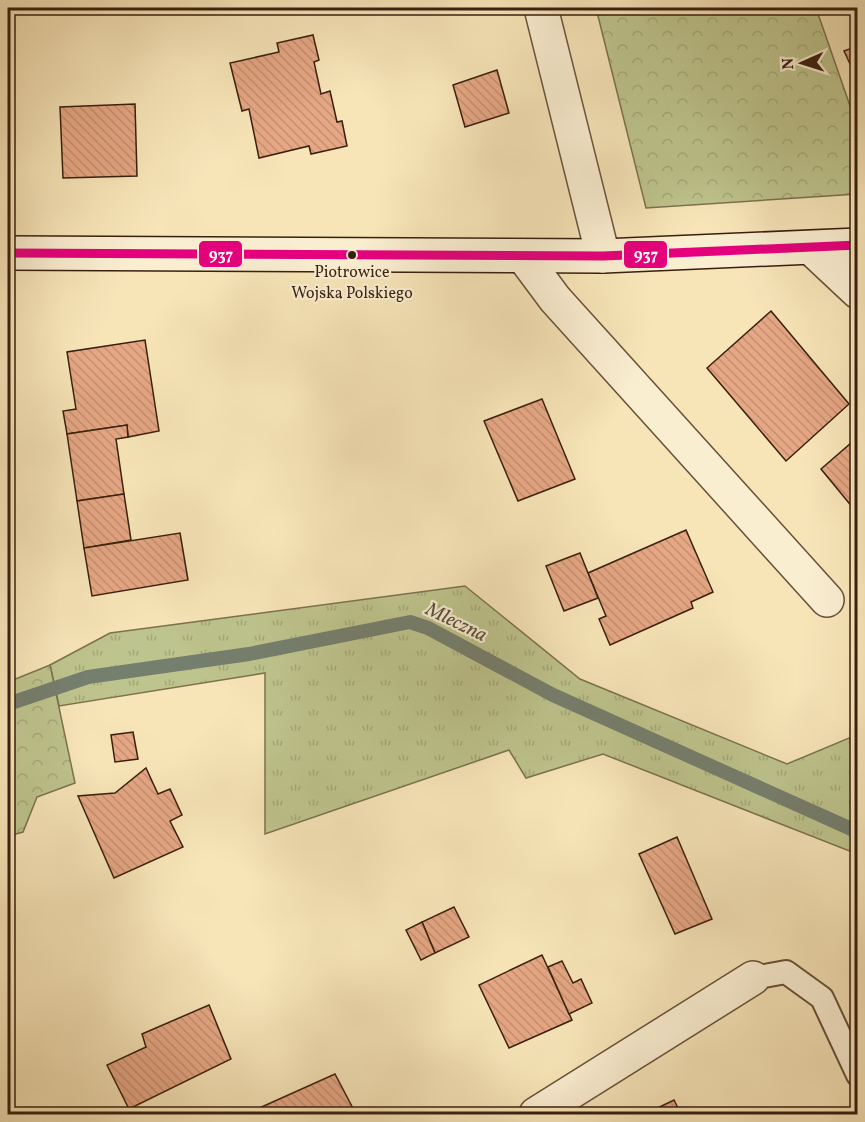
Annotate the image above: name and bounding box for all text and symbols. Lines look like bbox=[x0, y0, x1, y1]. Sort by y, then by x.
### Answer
north arrow bbox=[772, 33, 832, 93]
text: N bbox=[778, 57, 800, 70]
line badge: 937 bbox=[198, 240, 243, 268]
line badge: 937 bbox=[623, 240, 668, 269]
text: 937 bbox=[209, 245, 234, 267]
text: 937 bbox=[634, 245, 659, 267]
marker: Piotrowice Wojska Polskiego bbox=[346, 249, 358, 261]
place label: Piotrowice Wojska Polskiego bbox=[291, 262, 413, 305]
water label: Mleczna bbox=[420, 596, 491, 650]

